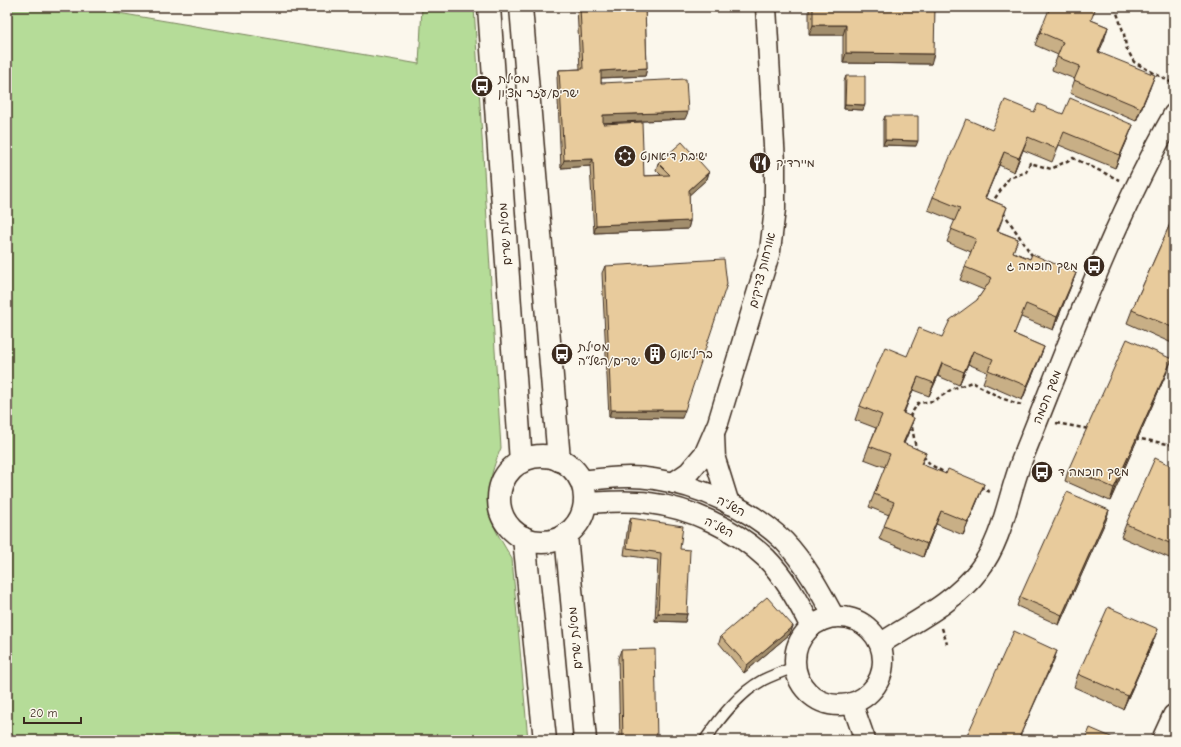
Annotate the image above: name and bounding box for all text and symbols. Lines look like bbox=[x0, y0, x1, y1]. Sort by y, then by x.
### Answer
place label: מסילת ישרים/עזר מציון bbox=[497, 72, 579, 100]
bus stop icon: מסילת ישרים/עזר מציון bbox=[469, 73, 495, 99]
synagogue icon: ישיבת דיאמנט bbox=[612, 143, 638, 169]
place label: ישיבת דיאמנט bbox=[640, 149, 707, 163]
restaurant icon: מיירדיק bbox=[747, 150, 773, 176]
place label: מיירדיק bbox=[776, 156, 815, 171]
street label: מסילת ישרים bbox=[496, 202, 514, 266]
street label: אורחות צדיקים bbox=[746, 230, 778, 309]
bus stop icon: משך חוכמה ג bbox=[1081, 253, 1107, 279]
place label: משך חוכמה ג bbox=[1007, 259, 1078, 274]
place label: מסילת ישרים/השל״ה bbox=[577, 340, 640, 368]
bus stop icon: מסילת ישרים/השל״ה bbox=[549, 341, 575, 367]
building icon: בריליאנט bbox=[642, 341, 668, 367]
place label: בריליאנט bbox=[670, 347, 713, 361]
street label: משך חכמה bbox=[1030, 368, 1065, 426]
bus stop icon: משך חוכמה ד bbox=[1029, 459, 1055, 485]
place label: משך חוכמה ד bbox=[1058, 465, 1129, 480]
street label: השל"ה bbox=[714, 493, 748, 519]
street label: השל”ה bbox=[702, 514, 736, 540]
street label: מסילת ישרים bbox=[565, 606, 585, 670]
scale bar bbox=[24, 699, 81, 725]
text: 20 m bbox=[30, 706, 58, 720]

